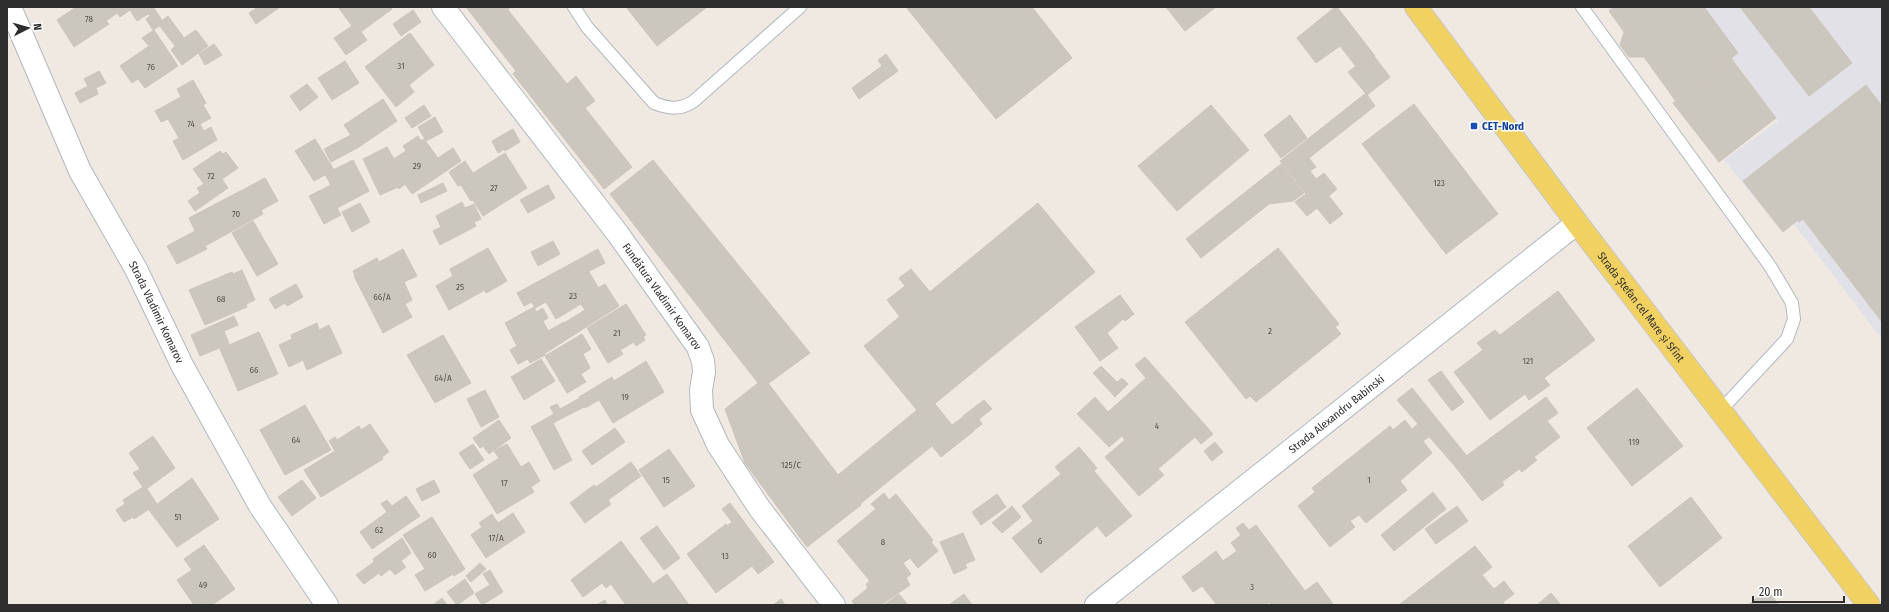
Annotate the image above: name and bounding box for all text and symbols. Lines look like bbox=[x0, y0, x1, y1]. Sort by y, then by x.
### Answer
north arrow bbox=[8, 8, 48, 48]
house number: 78 bbox=[85, 14, 93, 24]
text: N bbox=[31, 23, 44, 31]
house number: 31 bbox=[397, 61, 405, 71]
house number: 76 bbox=[147, 62, 155, 72]
house number: 74 bbox=[187, 119, 195, 129]
place label: CET-Nord bbox=[1482, 120, 1524, 133]
marker: CET-Nord bbox=[1469, 121, 1479, 131]
house number: 29 bbox=[413, 161, 421, 171]
house number: 72 bbox=[207, 171, 215, 181]
house number: 123 bbox=[1433, 178, 1445, 188]
house number: 27 bbox=[490, 183, 498, 193]
house number: 70 bbox=[232, 209, 240, 219]
street label: Fundătura Vladimir Komarov bbox=[619, 241, 704, 353]
street label: Strada Ștefan cel Mare și Sfînt bbox=[1595, 250, 1687, 365]
street label: Strada Vladimir Komarov bbox=[126, 259, 186, 366]
house number: 25 bbox=[456, 282, 464, 292]
house number: 23 bbox=[569, 291, 577, 301]
house number: 66/A bbox=[373, 292, 391, 302]
house number: 68 bbox=[217, 294, 226, 304]
house number: 2 bbox=[1268, 326, 1272, 336]
house number: 21 bbox=[613, 328, 621, 338]
house number: 121 bbox=[1523, 356, 1533, 366]
house number: 66 bbox=[250, 365, 259, 375]
street label: Strada Alexandru Babinski bbox=[1286, 372, 1387, 456]
house number: 64/A bbox=[434, 373, 452, 383]
house number: 19 bbox=[621, 392, 629, 402]
house number: 4 bbox=[1155, 421, 1160, 431]
house number: 64 bbox=[292, 435, 301, 445]
house number: 119 bbox=[1628, 437, 1640, 447]
house number: 125/C bbox=[781, 460, 801, 470]
house number: 15 bbox=[662, 475, 670, 485]
house number: 1 bbox=[1367, 475, 1371, 485]
house number: 17 bbox=[500, 478, 508, 488]
house number: 51 bbox=[174, 512, 182, 522]
house number: 62 bbox=[375, 525, 383, 535]
house number: 17/A bbox=[488, 533, 504, 543]
house number: 6 bbox=[1038, 536, 1043, 546]
house number: 8 bbox=[881, 537, 886, 547]
house number: 60 bbox=[427, 550, 437, 560]
house number: 13 bbox=[721, 551, 729, 561]
scale bar bbox=[1753, 578, 1844, 604]
house number: 49 bbox=[199, 580, 207, 590]
house number: 3 bbox=[1250, 582, 1254, 592]
text: 20 m bbox=[1759, 585, 1783, 599]

